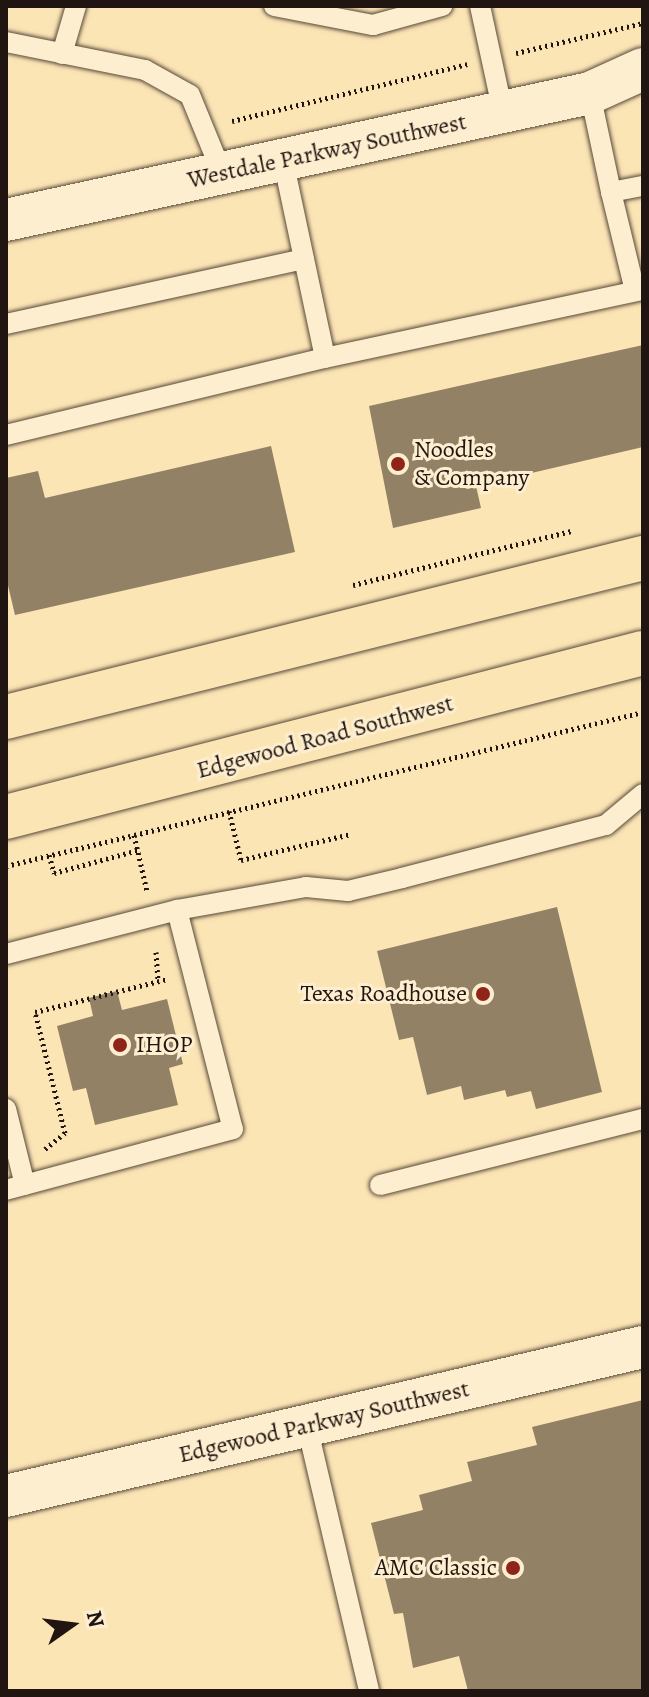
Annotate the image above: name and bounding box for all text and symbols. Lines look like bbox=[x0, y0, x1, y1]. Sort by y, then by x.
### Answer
street label: Westdale Parkway Southwest bbox=[185, 107, 469, 195]
place label: Noodles & Company bbox=[414, 436, 529, 492]
marker: Noodles & Company bbox=[389, 455, 407, 473]
street label: Edgewood Road Southwest bbox=[194, 689, 456, 785]
place label: Texas Roadhouse bbox=[300, 980, 467, 1008]
marker: Texas Roadhouse bbox=[474, 985, 492, 1003]
place label: IHOP bbox=[136, 1031, 193, 1059]
marker: IHOP bbox=[111, 1036, 129, 1054]
street label: Edgewood Parkway Southwest bbox=[176, 1375, 472, 1469]
place label: AMC Classic bbox=[375, 1554, 497, 1582]
marker: AMC Classic bbox=[504, 1559, 522, 1577]
north arrow bbox=[32, 1585, 112, 1665]
text: N bbox=[79, 1608, 112, 1631]

